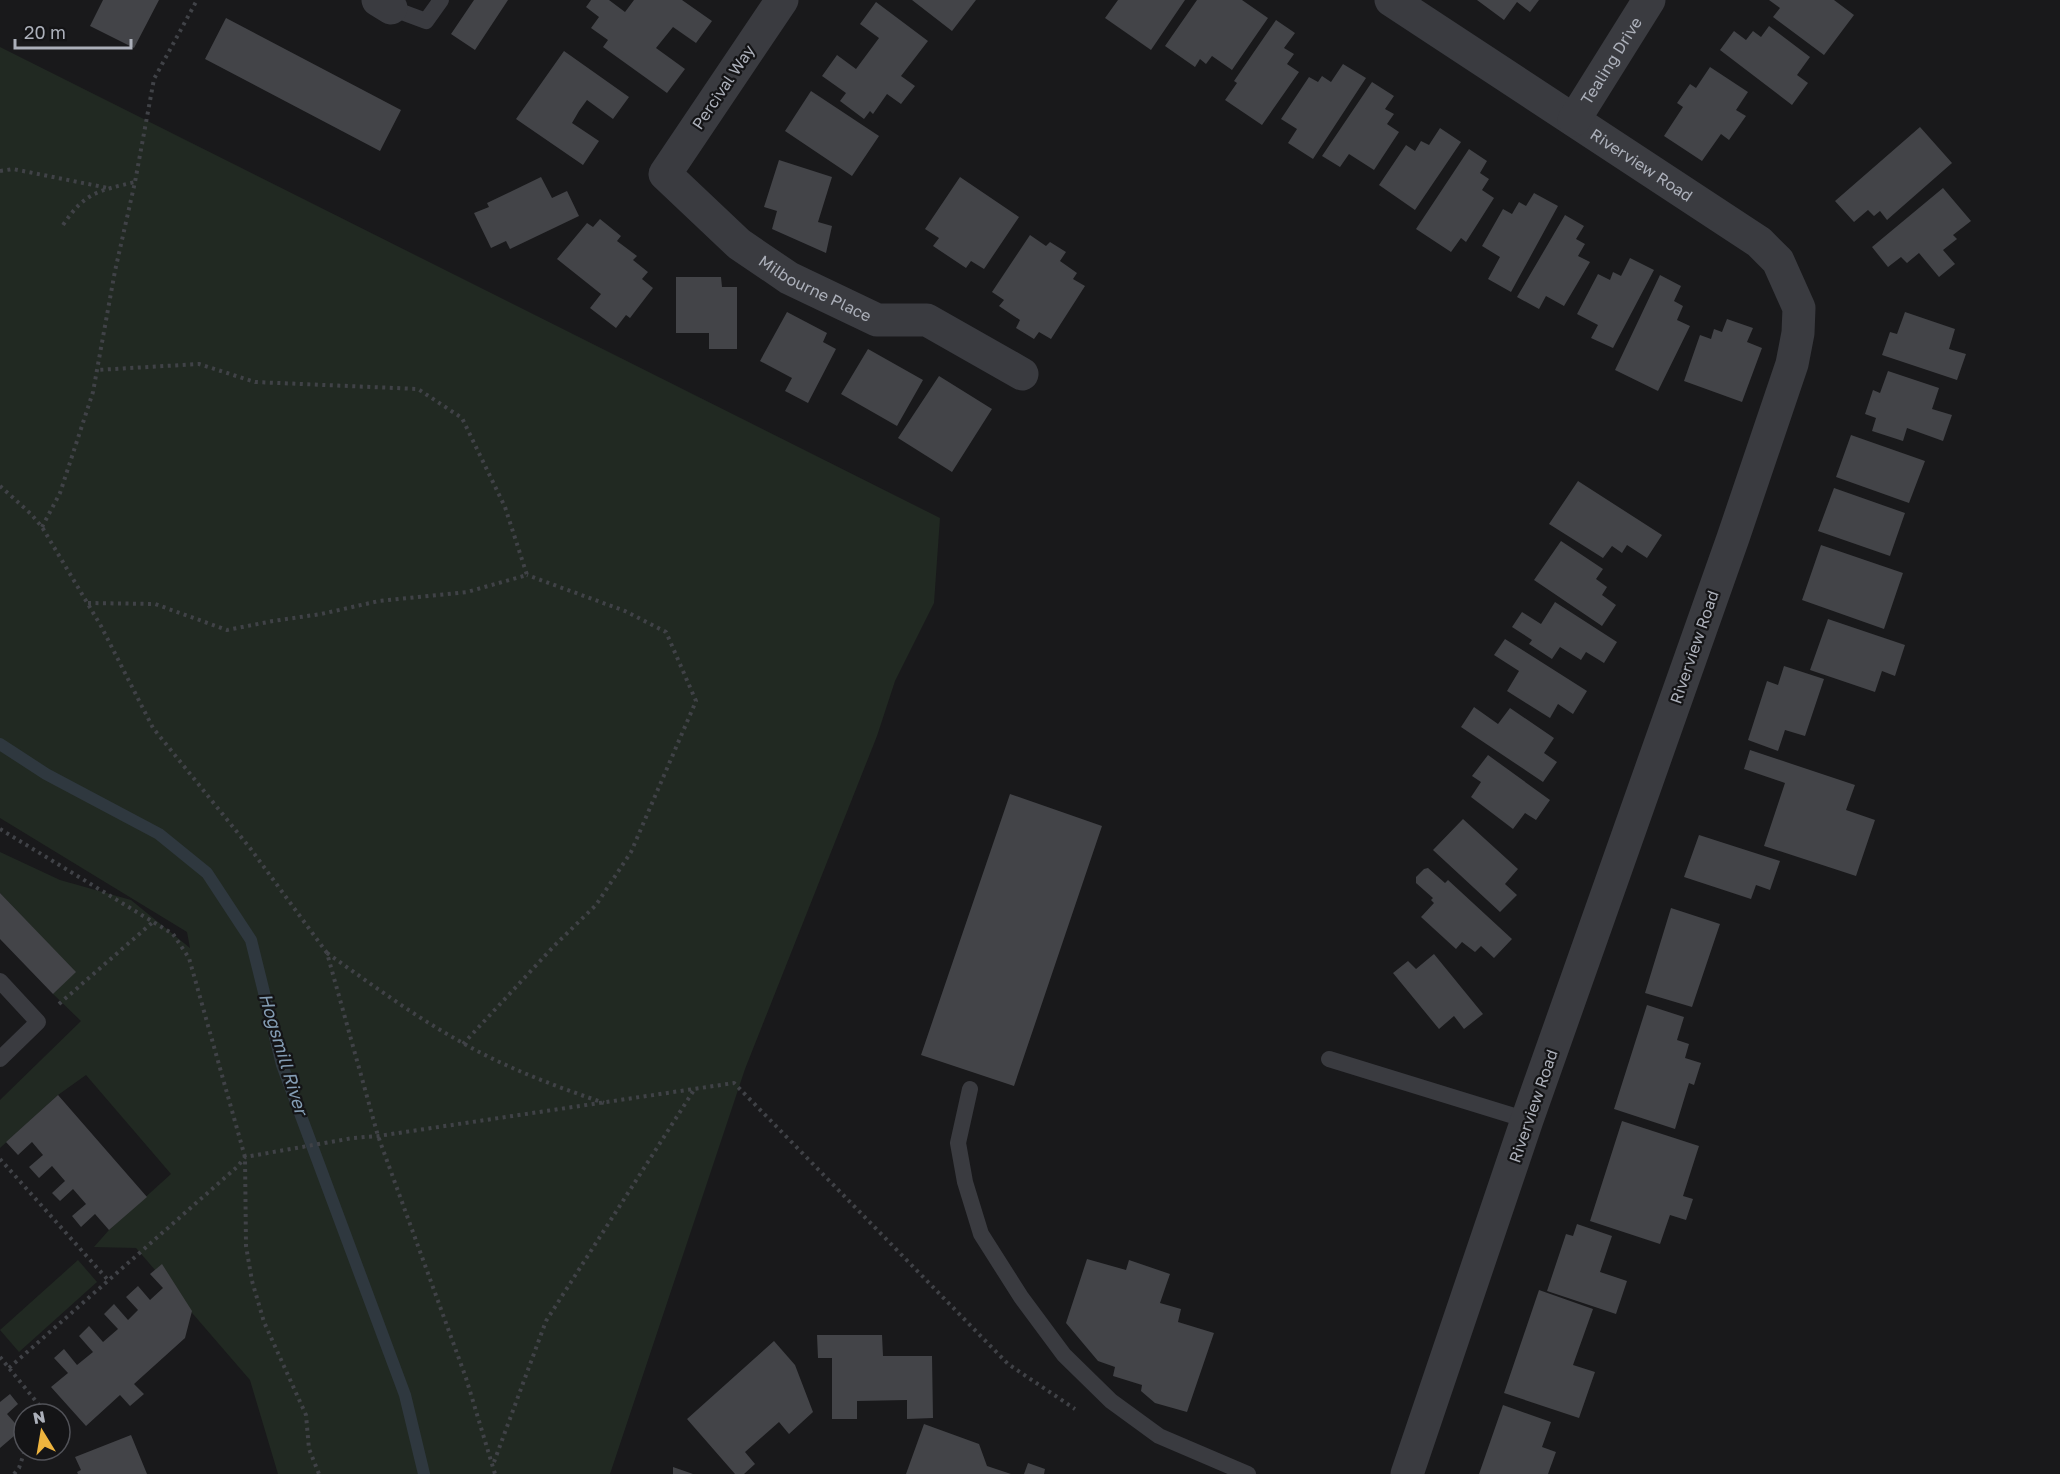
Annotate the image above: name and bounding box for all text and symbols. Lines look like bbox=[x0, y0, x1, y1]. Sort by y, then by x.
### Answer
scale bar bbox=[15, 12, 130, 50]
street label: Tealing Drive bbox=[1576, 13, 1646, 108]
text: 20 m bbox=[24, 21, 66, 43]
street label: Percival Way bbox=[687, 41, 759, 133]
street label: Riverview Road bbox=[1587, 124, 1697, 206]
street label: Milbourne Place bbox=[755, 250, 875, 326]
street label: Riverview Road bbox=[1665, 588, 1723, 706]
water label: Hogsmill River bbox=[255, 990, 314, 1120]
street label: Riverview Road bbox=[1504, 1047, 1562, 1165]
north arrow bbox=[12, 1402, 72, 1462]
text: N bbox=[31, 1406, 47, 1428]

